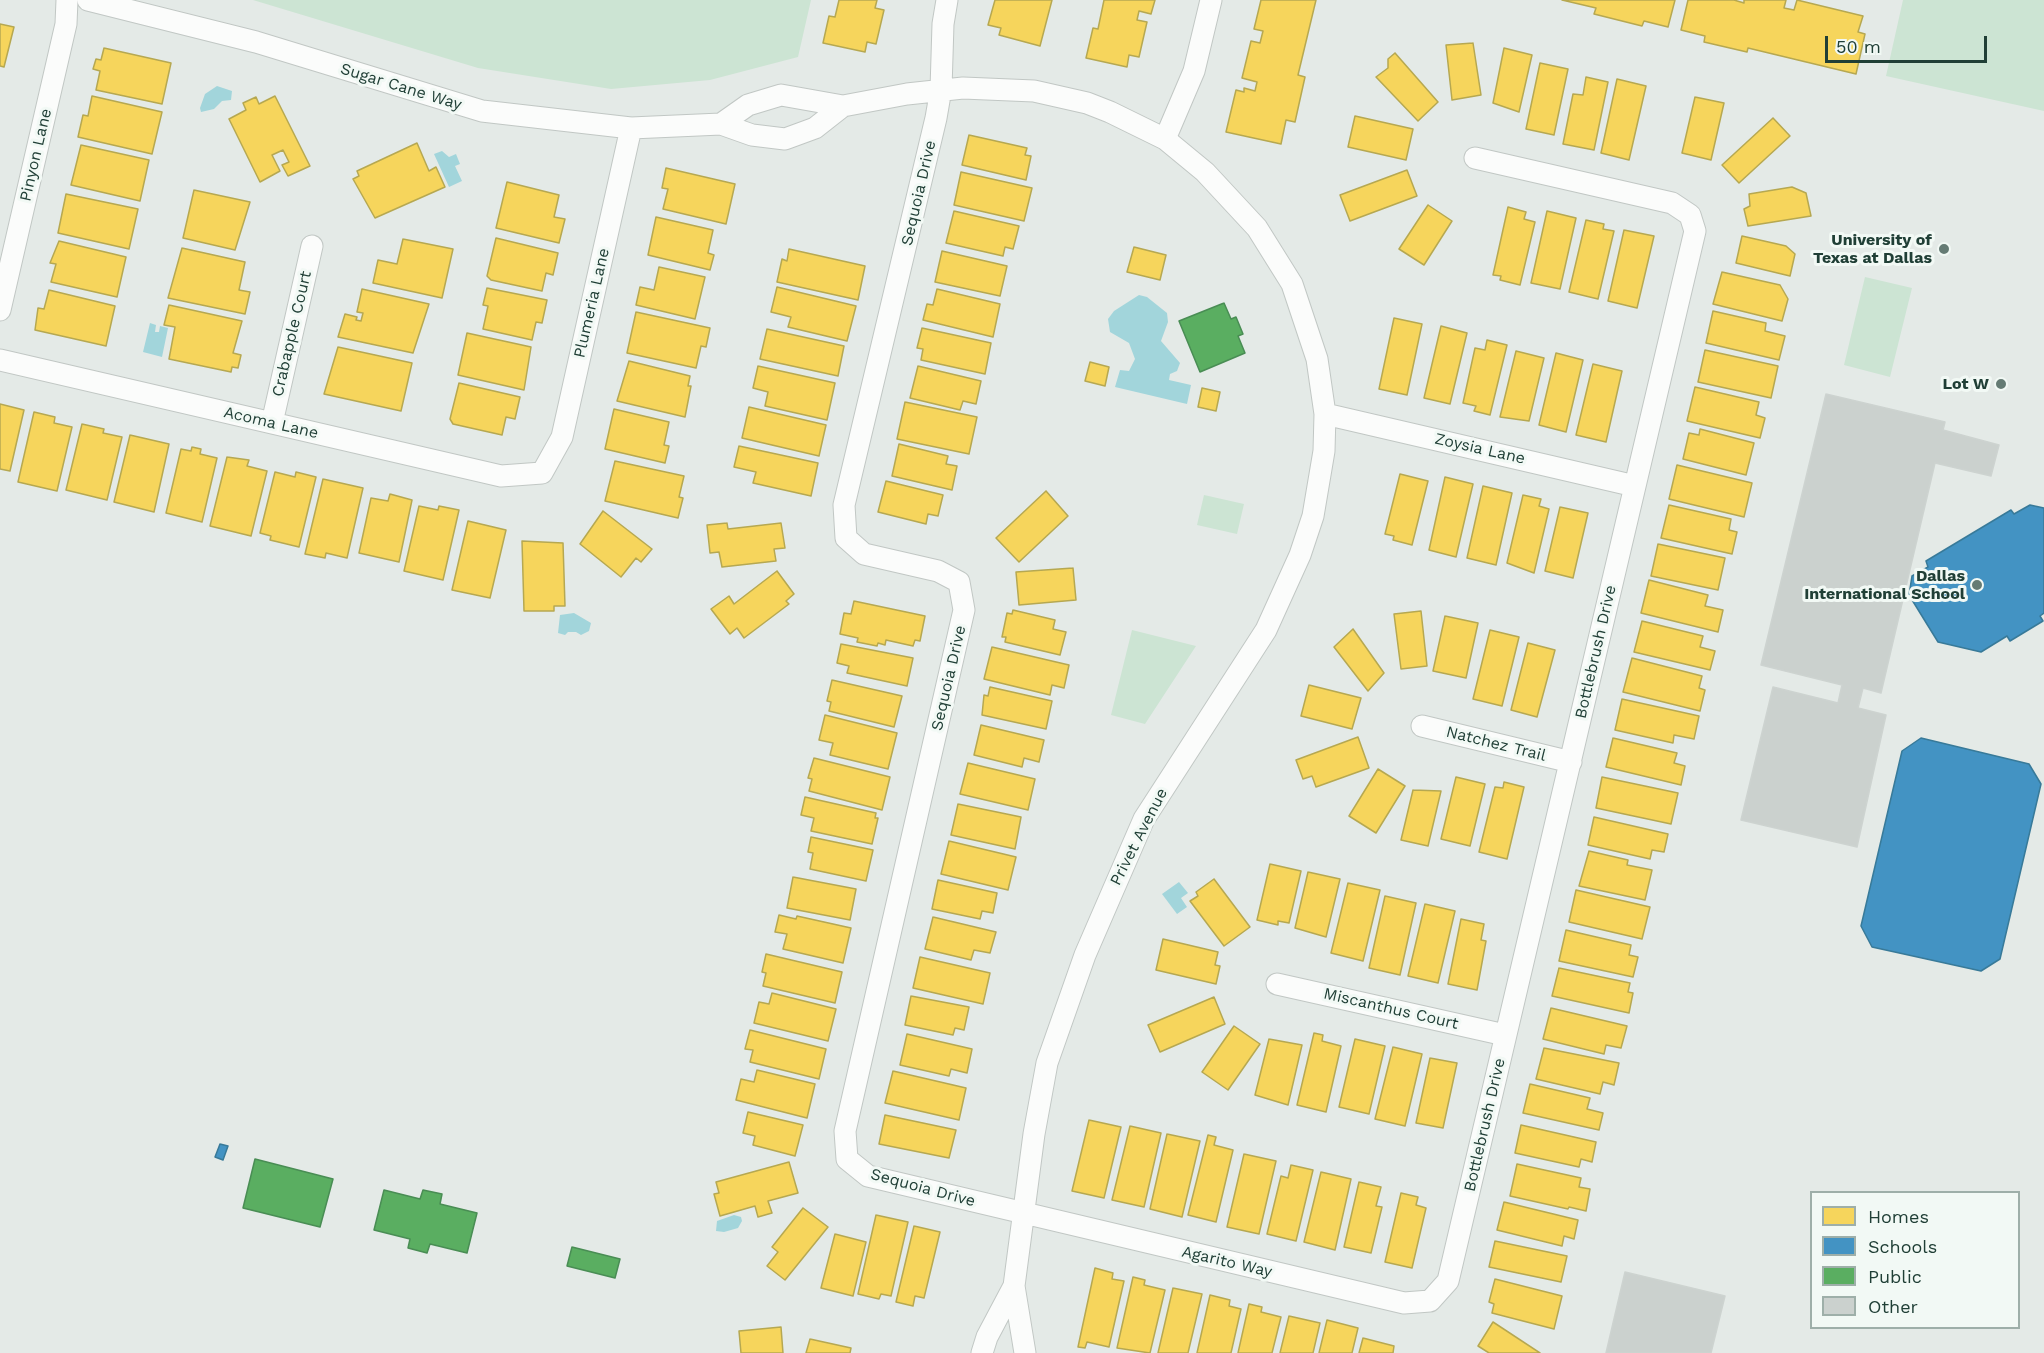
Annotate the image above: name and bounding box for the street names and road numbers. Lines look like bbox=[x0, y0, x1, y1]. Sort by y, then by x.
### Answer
street label: Sugar Cane Way bbox=[338, 59, 464, 115]
street label: Pinyon Lane bbox=[16, 107, 56, 203]
street label: Sequoia Drive bbox=[898, 138, 940, 248]
street label: Plumeria Lane bbox=[570, 246, 614, 360]
street label: Crabapple Court bbox=[268, 269, 316, 399]
street label: Acoma Lane bbox=[222, 403, 320, 443]
street label: Zoysia Lane bbox=[1433, 429, 1527, 469]
street label: Bottlebrush Drive bbox=[1571, 583, 1621, 721]
street label: Sequoia Drive bbox=[928, 623, 970, 733]
street label: Natchez Trail bbox=[1444, 722, 1548, 766]
street label: Privet Avenue bbox=[1106, 785, 1172, 889]
street label: Miscanthus Court bbox=[1322, 984, 1460, 1034]
street label: Bottlebrush Drive bbox=[1460, 1056, 1510, 1194]
street label: Sequoia Drive bbox=[869, 1165, 977, 1211]
street label: Agarito Way bbox=[1180, 1242, 1274, 1282]

